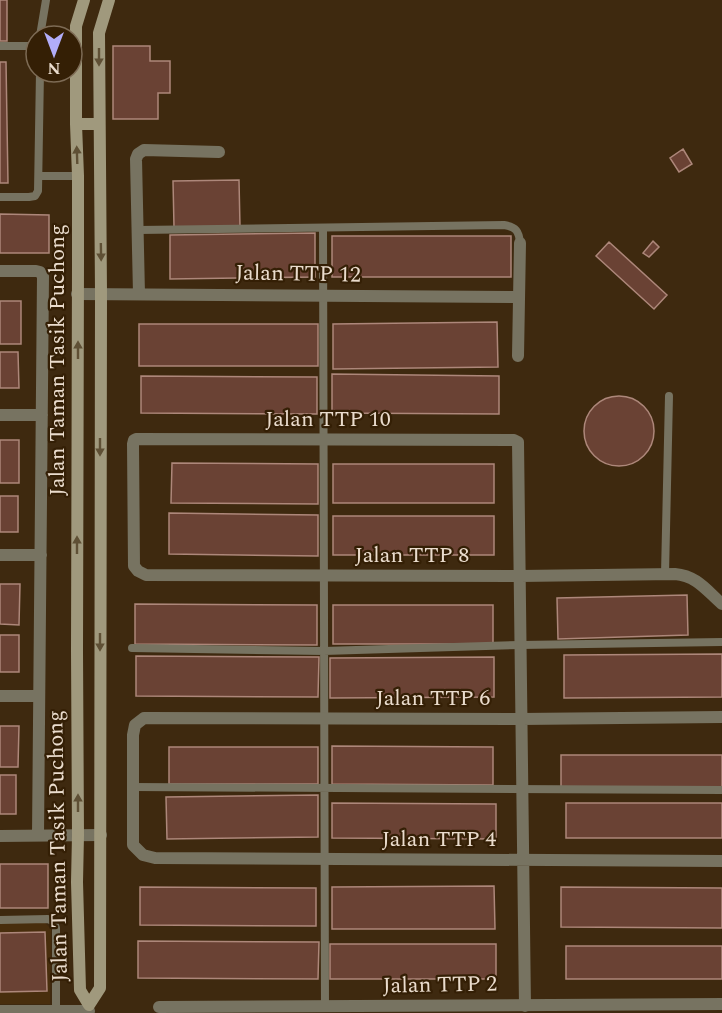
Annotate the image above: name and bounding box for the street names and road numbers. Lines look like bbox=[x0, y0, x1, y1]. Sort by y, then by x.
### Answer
street label: Jalan Taman Tasik Puchong bbox=[41, 224, 74, 496]
street label: Jalan TTP 12 bbox=[235, 256, 361, 292]
street label: Jalan TTP 10 bbox=[265, 403, 391, 436]
street label: Jalan TTP 8 bbox=[355, 539, 469, 572]
street label: Jalan TTP 6 bbox=[376, 682, 490, 715]
street label: Jalan Taman Tasik Puchong bbox=[39, 710, 77, 982]
street label: Jalan TTP 4 bbox=[382, 823, 496, 856]
street label: Jalan TTP 2 bbox=[382, 968, 498, 1002]

